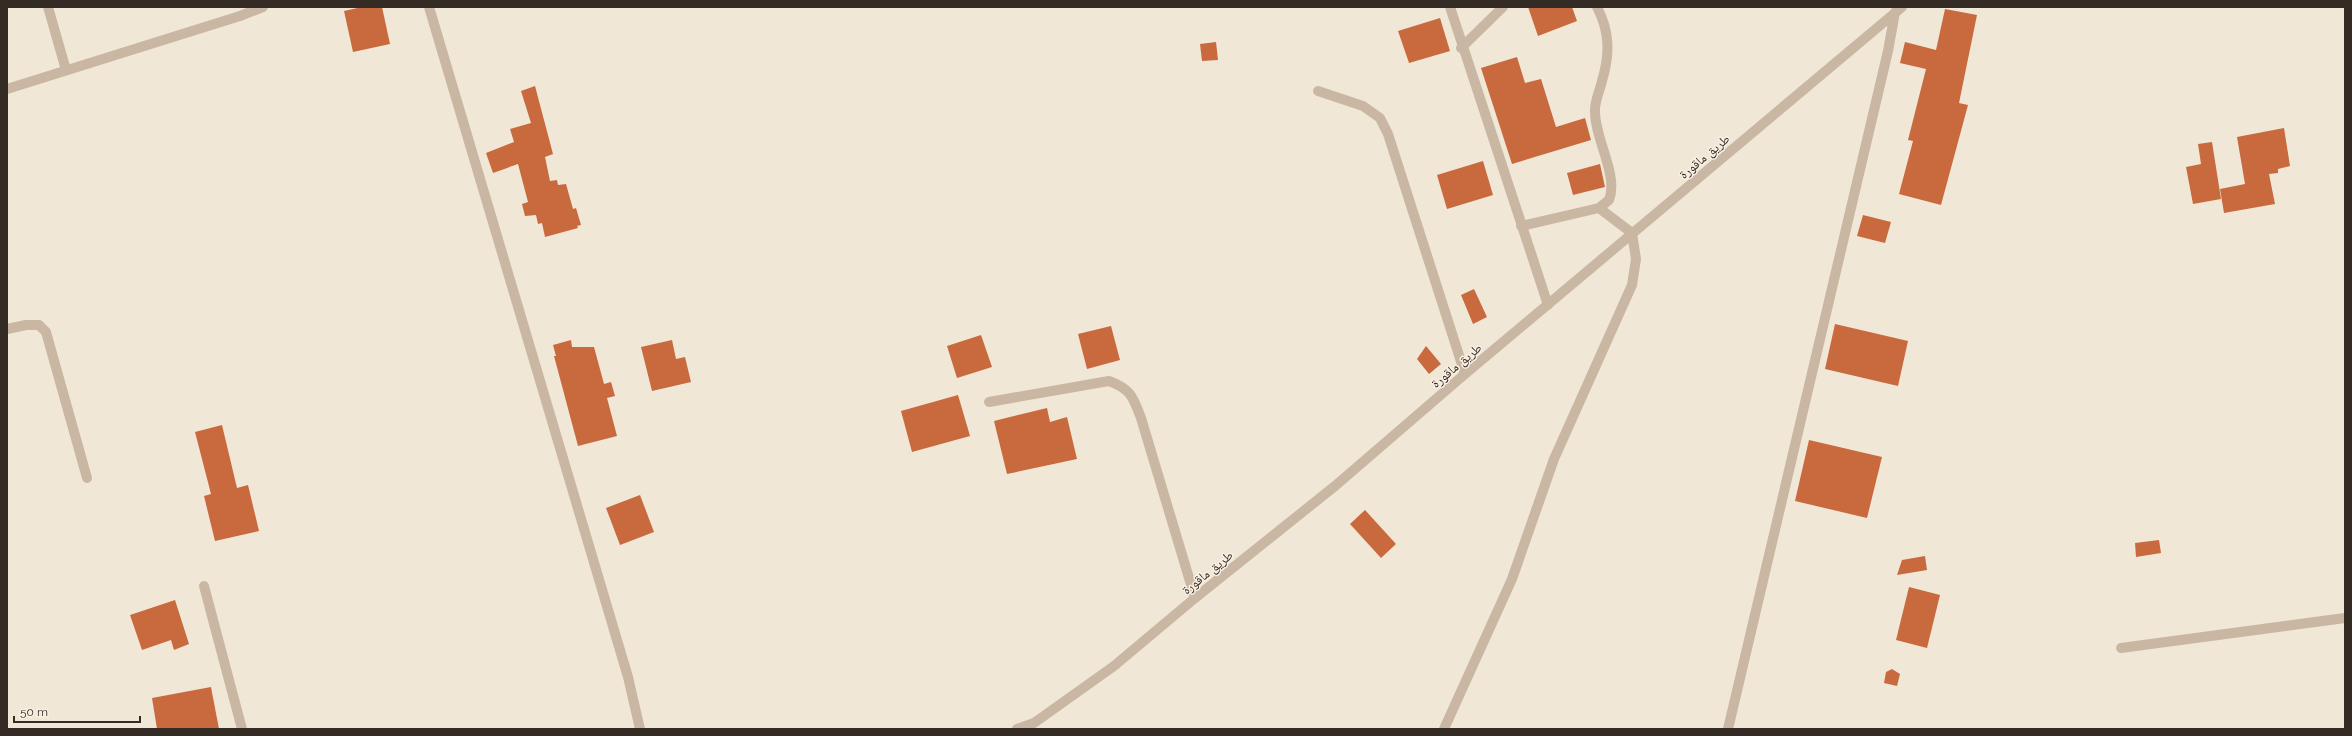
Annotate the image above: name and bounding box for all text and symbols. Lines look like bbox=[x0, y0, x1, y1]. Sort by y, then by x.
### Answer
street label: طريق ماقورة bbox=[1676, 131, 1733, 183]
street label: طريق ماقورة bbox=[1428, 340, 1485, 392]
street label: طريق ماقورة bbox=[1179, 547, 1236, 598]
scale bar bbox=[14, 698, 140, 724]
text: 50 m bbox=[20, 705, 48, 719]

